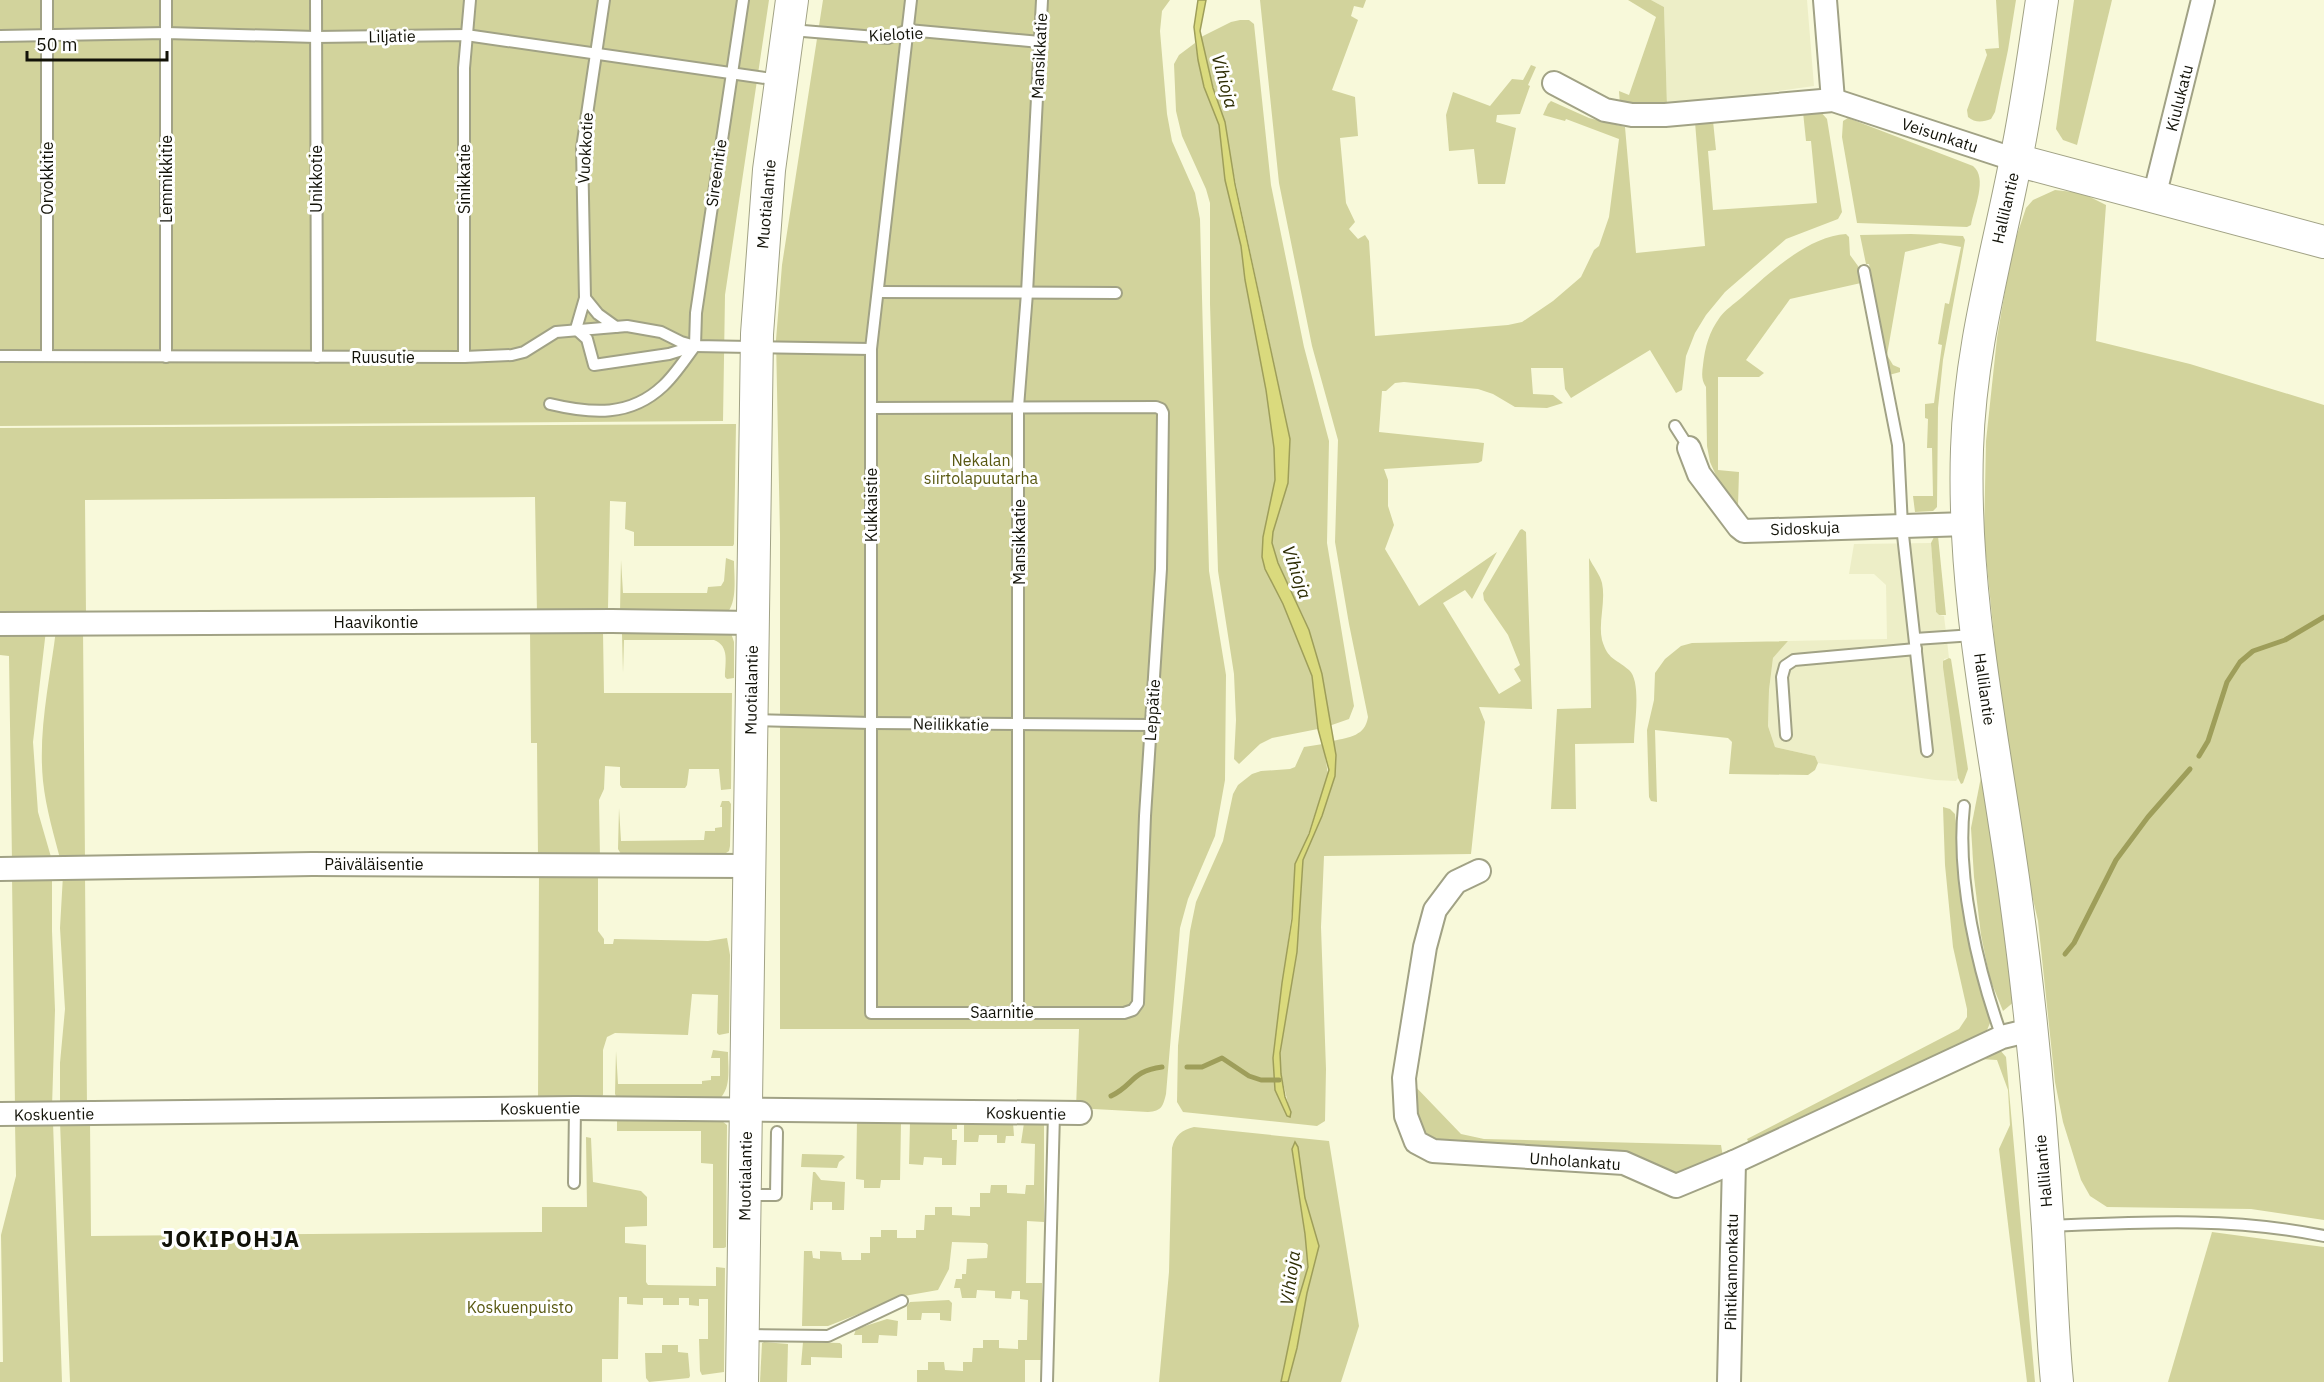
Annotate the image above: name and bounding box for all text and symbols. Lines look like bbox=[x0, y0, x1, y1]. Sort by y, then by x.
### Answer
street label: Mansikkatie bbox=[1027, 12, 1051, 100]
street label: Kielotie bbox=[868, 23, 924, 45]
scale bar bbox=[27, 24, 166, 62]
street label: Liljatie bbox=[368, 26, 416, 46]
text: 50 m bbox=[36, 33, 78, 56]
water label: Vihioja bbox=[1207, 51, 1243, 111]
street label: Kiulukatu bbox=[2161, 62, 2197, 134]
street label: Vuokkotie bbox=[573, 112, 597, 184]
street label: Veisunkatu bbox=[1899, 113, 1981, 157]
street label: Lemmikkitie bbox=[156, 135, 176, 223]
street label: Sireenitie bbox=[701, 138, 731, 208]
street label: Orvokkitie bbox=[37, 141, 57, 215]
street label: Sinikkatie bbox=[454, 144, 474, 214]
street label: Unikkotie bbox=[306, 145, 326, 213]
street label: Muotialantie bbox=[752, 158, 780, 249]
street label: Hallilantie bbox=[1987, 170, 2023, 246]
street label: Ruusutie bbox=[351, 347, 415, 367]
park label: Nekalan siirtolapuutarha bbox=[924, 450, 1039, 488]
street label: Kukkaistie bbox=[861, 468, 881, 542]
street label: Mansikkatie bbox=[1009, 499, 1029, 585]
street label: Sidoskuja bbox=[1770, 517, 1840, 539]
water label: Vihioja bbox=[1277, 542, 1317, 602]
street label: Haavikontie bbox=[334, 612, 419, 632]
street label: Muotialantie bbox=[740, 645, 762, 735]
street label: Hallilantie bbox=[1970, 652, 2000, 727]
street label: Leppätie bbox=[1140, 678, 1164, 742]
street label: Neilikkatie bbox=[913, 713, 989, 735]
street label: Päiväläisentie bbox=[324, 854, 424, 874]
street label: Saarnitie bbox=[970, 1002, 1034, 1022]
street label: Koskuentie bbox=[500, 1097, 580, 1119]
street label: Koskuentie bbox=[986, 1102, 1066, 1124]
street label: Koskuentie bbox=[14, 1103, 94, 1125]
street label: Muotialantie bbox=[734, 1131, 756, 1221]
street label: Hallilantie bbox=[2030, 1134, 2056, 1208]
street label: Unholankatu bbox=[1529, 1148, 1621, 1174]
street label: Pihtikannonkatu bbox=[1720, 1213, 1742, 1331]
district label: JOKIPOHJA bbox=[161, 1224, 301, 1253]
water label: Vihioja bbox=[1275, 1249, 1305, 1307]
park label: Koskuenpuisto bbox=[467, 1297, 573, 1317]

